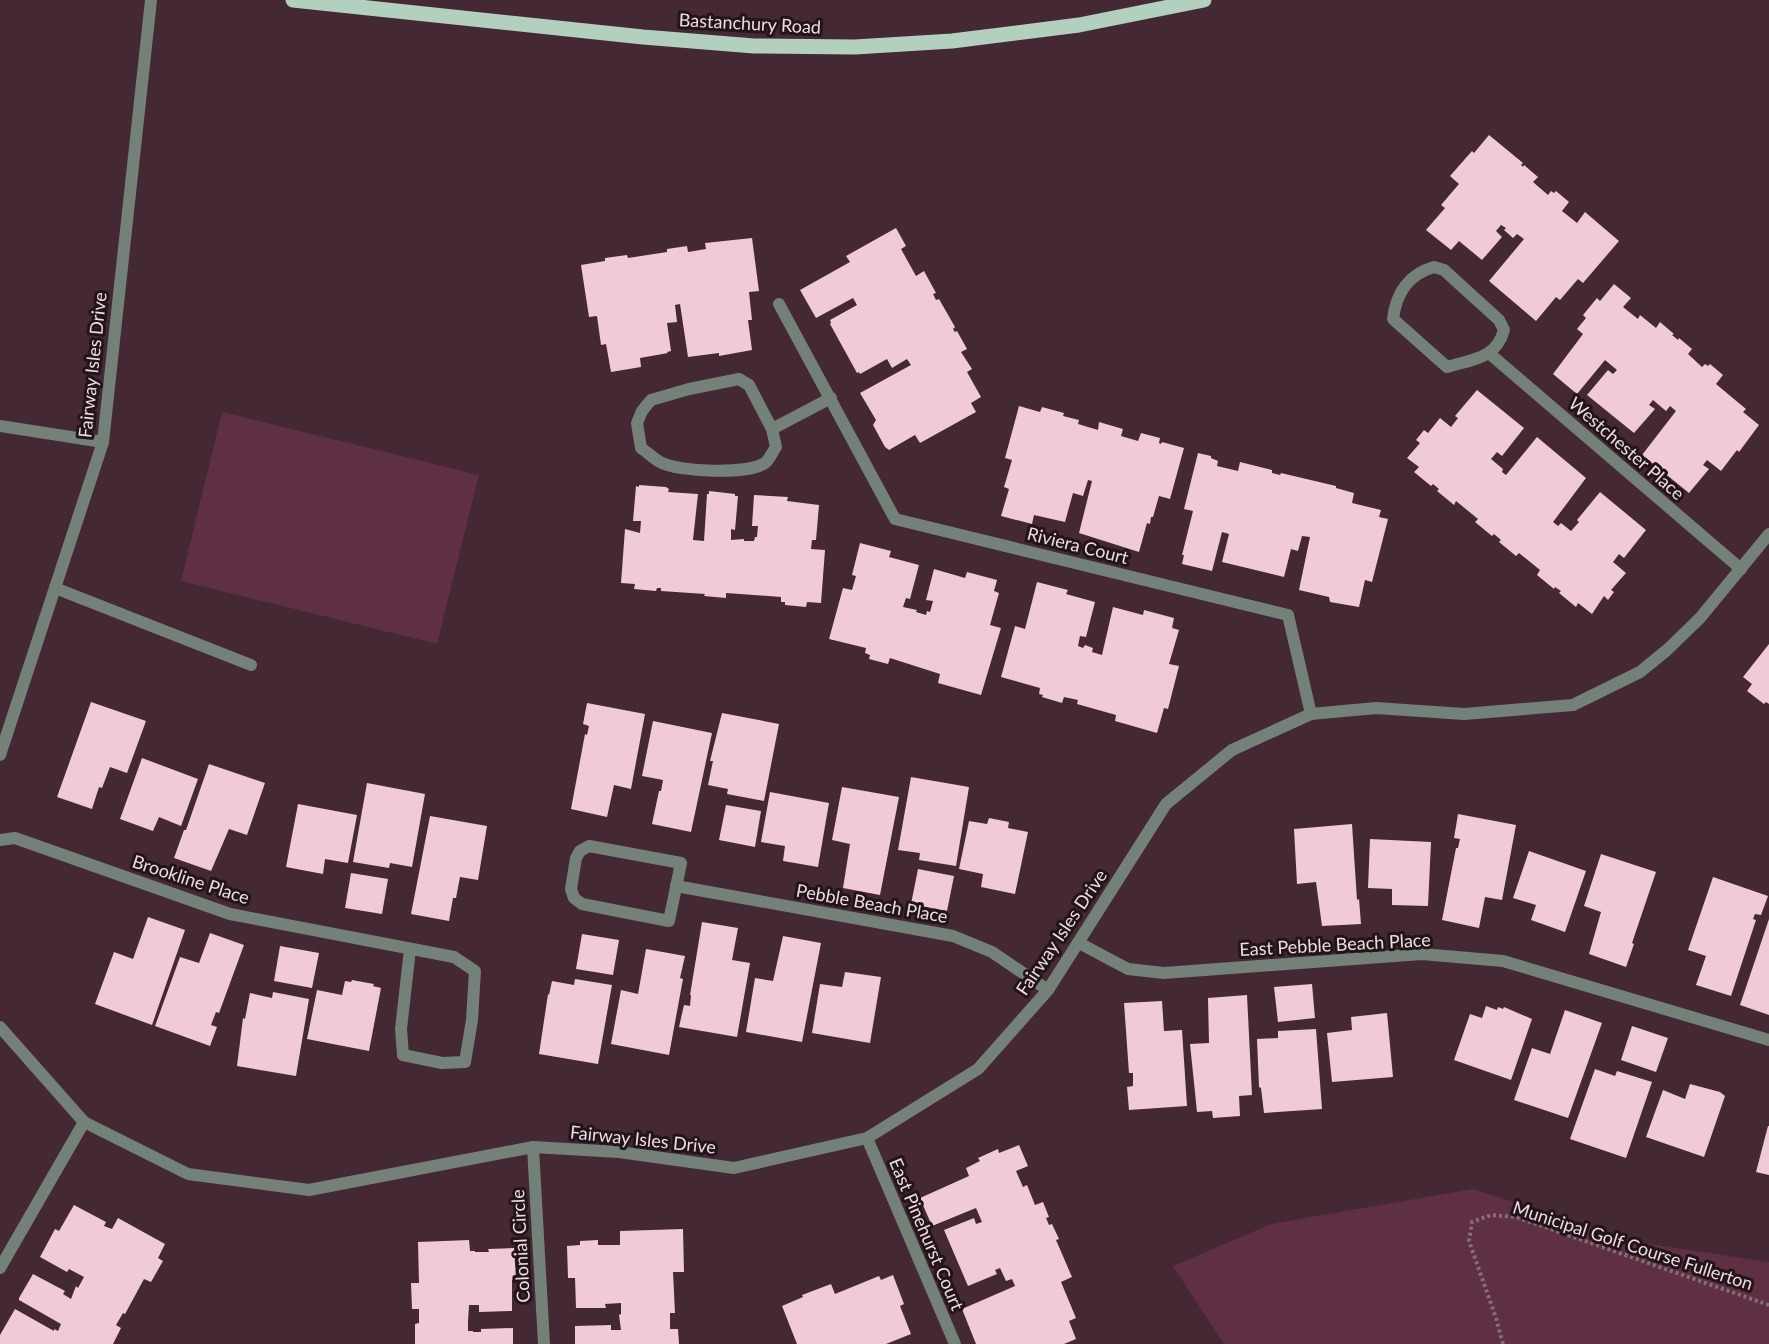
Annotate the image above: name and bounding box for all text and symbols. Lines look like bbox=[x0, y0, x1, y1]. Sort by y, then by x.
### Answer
street label: Bastanchury Road bbox=[678, 8, 822, 38]
street label: Fairway Isles Drive bbox=[73, 291, 111, 439]
street label: Westchester Place bbox=[1565, 392, 1689, 504]
street label: Riviera Court bbox=[1025, 522, 1131, 568]
street label: Brookline Place bbox=[130, 850, 252, 908]
street label: Fairway Isles Drive bbox=[1011, 865, 1111, 999]
street label: Pebble Beach Place bbox=[795, 879, 949, 927]
street label: East Pebble Beach Place bbox=[1239, 928, 1431, 960]
street label: Fairway Isles Drive bbox=[569, 1120, 717, 1158]
street label: East Pinehurst Court bbox=[885, 1155, 969, 1314]
street label: Colonial Circle bbox=[506, 1189, 534, 1303]
street label: Municipal Golf Course Fullerton bbox=[1510, 1196, 1756, 1294]

